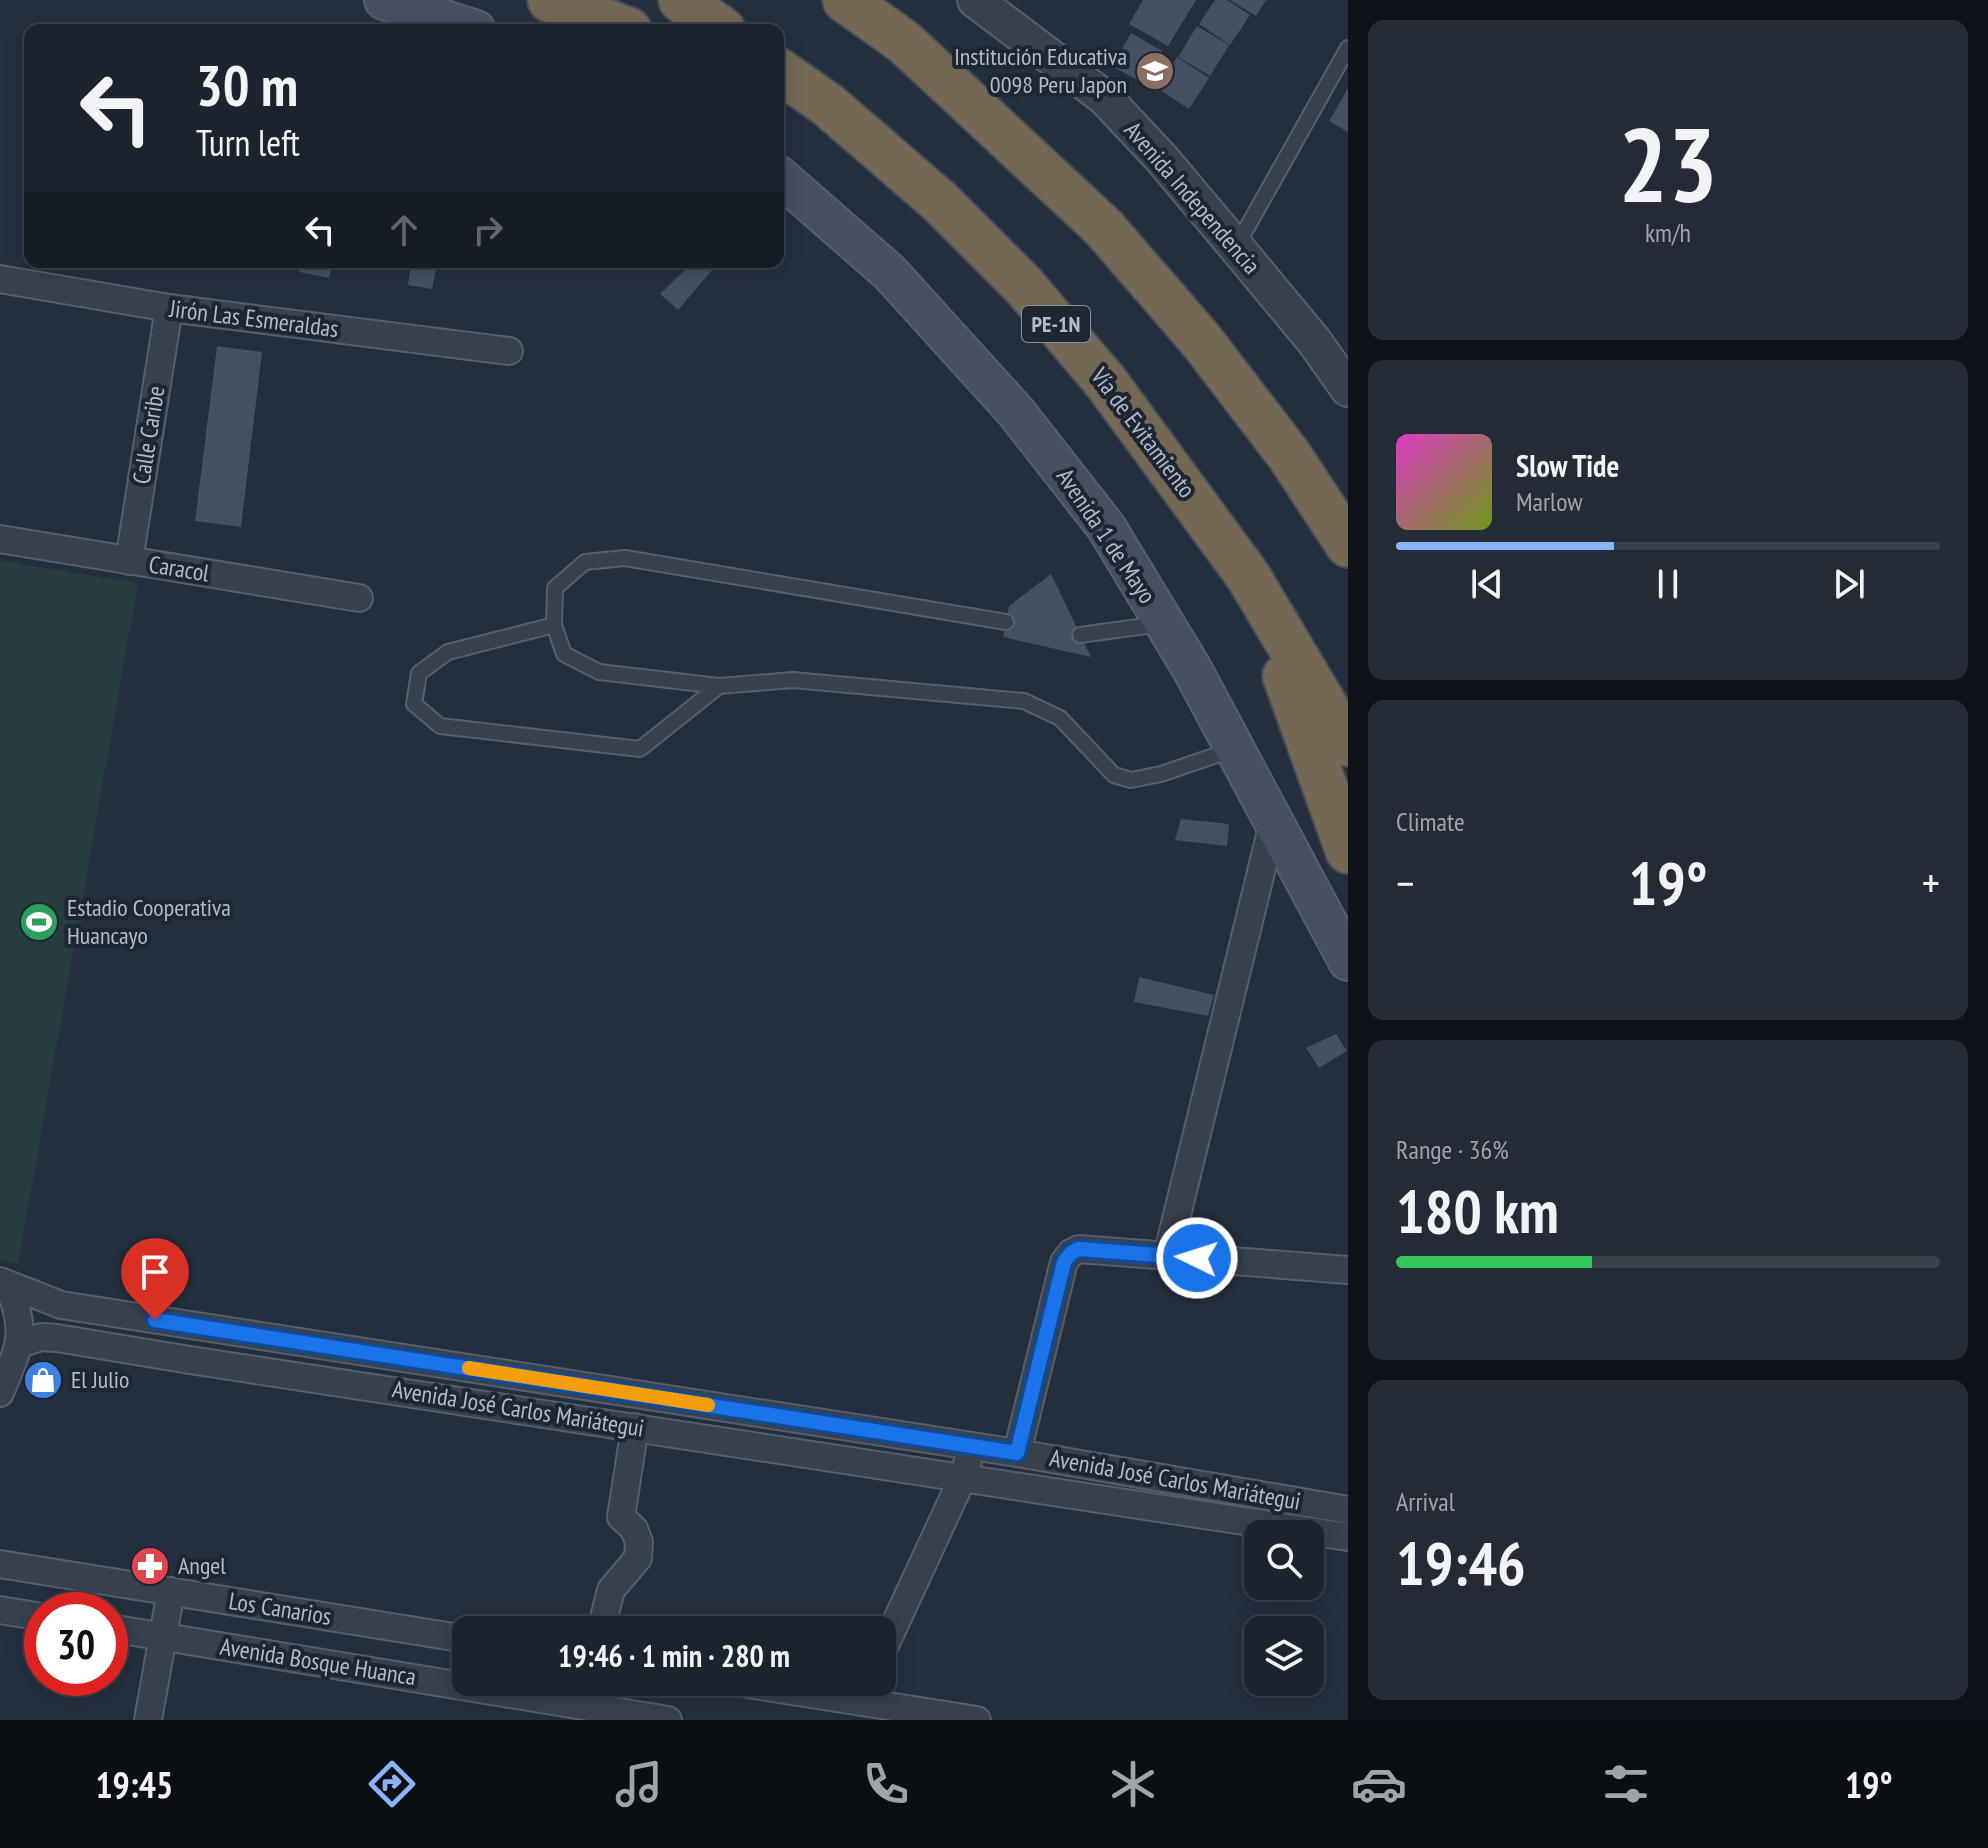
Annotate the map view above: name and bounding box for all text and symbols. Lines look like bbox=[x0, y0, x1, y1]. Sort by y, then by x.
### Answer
place label: Institución Educativa 0098 Peru Japon bbox=[954, 41, 1127, 100]
text: 30 m bbox=[196, 49, 298, 121]
school or university icon: Institución Educativa 0098 Peru Japon bbox=[1134, 50, 1176, 92]
icon: left bbox=[64, 56, 168, 160]
text: 23 bbox=[1618, 96, 1718, 231]
street label: Avenida Independencia bbox=[1118, 115, 1267, 280]
text: Turn left bbox=[196, 119, 300, 166]
icon: left bbox=[298, 208, 342, 252]
icon: ahead bbox=[382, 208, 426, 252]
icon: right bbox=[466, 208, 510, 252]
text: km/h bbox=[1645, 216, 1691, 249]
street label: Jirón Las Esmeraldas bbox=[167, 293, 340, 344]
road number: PE-1N bbox=[1022, 306, 1090, 342]
street label: Vía de Evitamiento bbox=[1084, 361, 1202, 504]
street label: Calle Caribe bbox=[125, 384, 172, 486]
text: Slow Tide bbox=[1516, 446, 1619, 485]
street label: Avenida 1 de Mayo bbox=[1050, 462, 1163, 609]
text: Marlow bbox=[1516, 485, 1582, 518]
street label: Caracol bbox=[147, 548, 212, 589]
icon: previous bbox=[1465, 562, 1509, 606]
icon: pause bbox=[1646, 562, 1690, 606]
icon: next bbox=[1827, 562, 1871, 606]
text: Climate bbox=[1396, 805, 1465, 838]
text: 19° bbox=[1628, 844, 1708, 922]
text: − bbox=[1396, 854, 1414, 911]
text: + bbox=[1922, 854, 1940, 911]
place label: Estadio Cooperativa Huancayo bbox=[67, 892, 231, 951]
sports icon: Estadio Cooperativa Huancayo bbox=[18, 901, 60, 943]
text: Range · 36% bbox=[1396, 1133, 1509, 1166]
text: 180 km bbox=[1396, 1172, 1559, 1250]
position arrow bbox=[1155, 1216, 1239, 1300]
pin bbox=[121, 1238, 189, 1320]
icon: arrive bbox=[133, 1250, 177, 1294]
shop icon: El Julio bbox=[22, 1359, 64, 1401]
place label: El Julio bbox=[71, 1364, 129, 1395]
street label: Avenida José Carlos Mariátegui bbox=[390, 1373, 646, 1444]
street label: Avenida José Carlos Mariátegui bbox=[1047, 1442, 1303, 1517]
text: Arrival bbox=[1396, 1485, 1455, 1518]
map controls bbox=[1244, 1520, 1324, 1696]
button: search bbox=[1244, 1520, 1324, 1600]
text: 19:46 bbox=[1396, 1524, 1526, 1602]
pharmacy icon: Angel bbox=[129, 1545, 171, 1587]
place label: Angel bbox=[178, 1550, 226, 1581]
street label: Los Canarios bbox=[227, 1585, 333, 1632]
speed limit sign: 30 bbox=[24, 1592, 128, 1696]
button: layers bbox=[1244, 1616, 1324, 1696]
street label: Avenida Bosque Huanca bbox=[218, 1631, 418, 1692]
text: 19:46 · 1 min · 280 m bbox=[558, 1636, 790, 1675]
icon: directions bbox=[364, 1756, 420, 1812]
icon: music bbox=[611, 1756, 667, 1812]
icon: phone bbox=[858, 1756, 914, 1812]
icon: climate bbox=[1105, 1756, 1161, 1812]
icon: car bbox=[1351, 1756, 1407, 1812]
icon: filters bbox=[1598, 1756, 1654, 1812]
text: 19:45 bbox=[95, 1761, 173, 1808]
text: 19° bbox=[1845, 1761, 1893, 1808]

